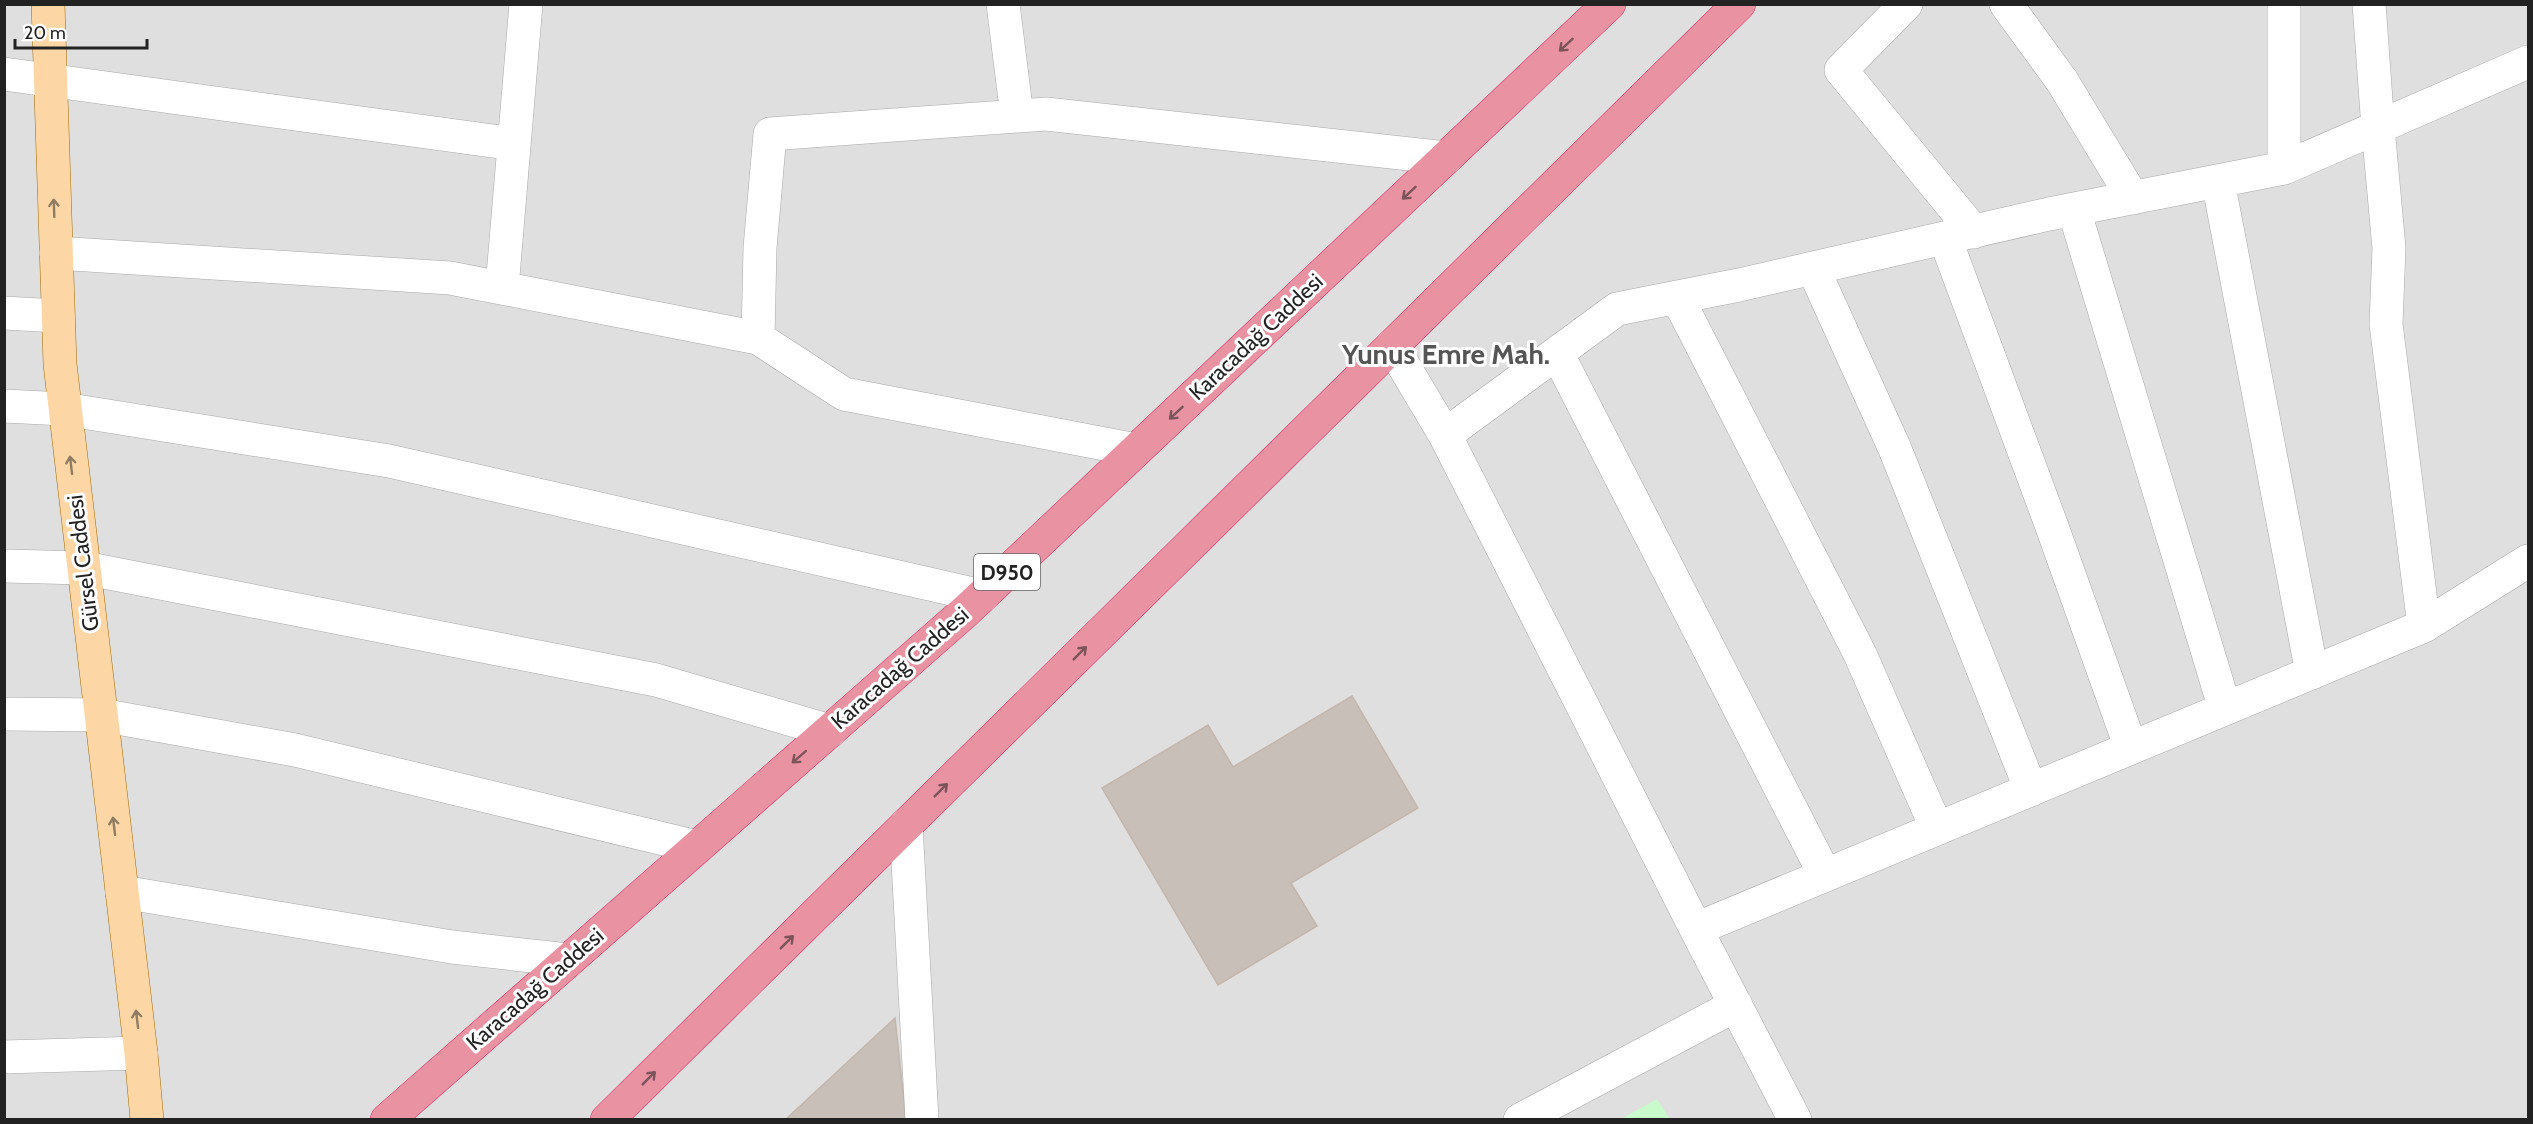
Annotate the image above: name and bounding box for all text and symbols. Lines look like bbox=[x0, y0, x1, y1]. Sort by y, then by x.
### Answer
scale bar bbox=[15, 12, 147, 50]
text: 20 m bbox=[24, 22, 66, 44]
one-way arrow bbox=[1559, 37, 1574, 52]
one-way arrow bbox=[1402, 185, 1417, 199]
one-way arrow bbox=[49, 199, 60, 219]
street label: Karacadağ Caddesi bbox=[1183, 268, 1329, 406]
district label: Yunus Emre Mah. bbox=[1341, 337, 1550, 371]
one-way arrow bbox=[1168, 406, 1183, 420]
one-way arrow bbox=[66, 456, 77, 476]
street label: Gürsel Caddesi bbox=[61, 493, 105, 633]
road number: D950 bbox=[974, 554, 1040, 590]
street label: Karacadağ Caddesi bbox=[826, 601, 974, 735]
one-way arrow bbox=[1073, 646, 1088, 661]
one-way arrow bbox=[792, 750, 807, 764]
one-way arrow bbox=[934, 783, 949, 797]
one-way arrow bbox=[108, 816, 119, 836]
street label: Karacadağ Caddesi bbox=[461, 922, 609, 1056]
one-way arrow bbox=[780, 934, 795, 949]
one-way arrow bbox=[131, 1010, 142, 1030]
one-way arrow bbox=[641, 1071, 656, 1086]

